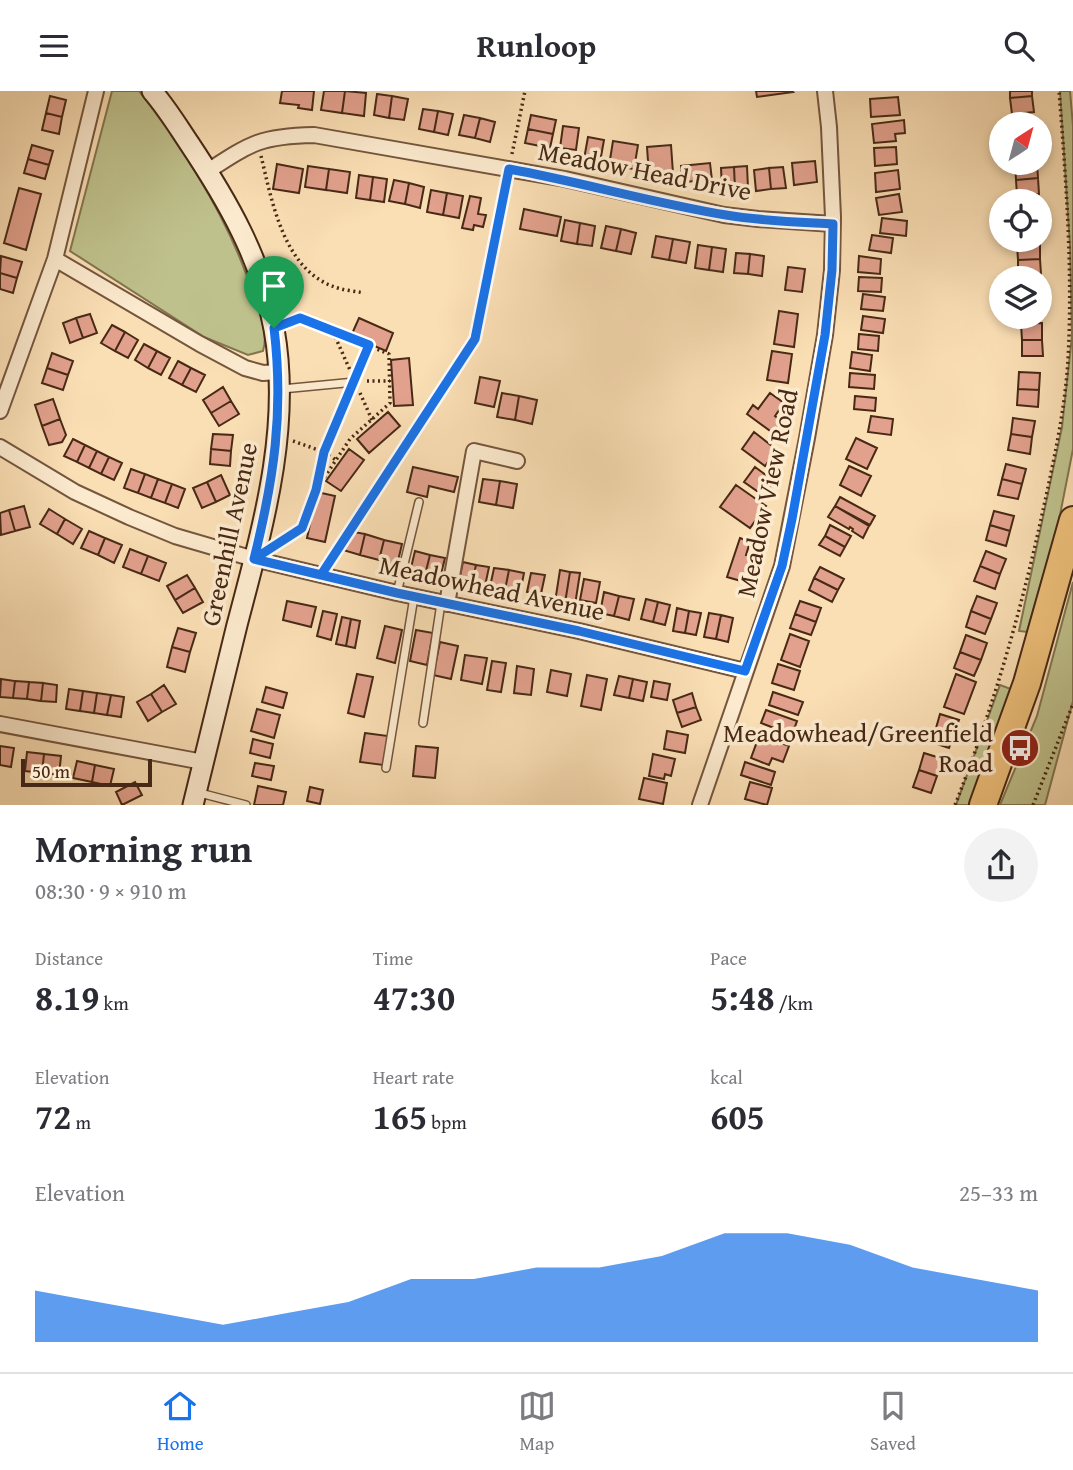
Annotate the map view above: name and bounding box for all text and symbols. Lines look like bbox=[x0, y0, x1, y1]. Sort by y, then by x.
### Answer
text: Runloop bbox=[477, 22, 596, 69]
icon: menu bbox=[35, 27, 73, 65]
icon: search bbox=[1000, 27, 1038, 65]
north arrow bbox=[989, 112, 1052, 175]
map controls bbox=[989, 112, 1052, 329]
street label: Meadow Head Drive bbox=[535, 131, 755, 210]
button: locate bbox=[989, 189, 1052, 252]
pin bbox=[244, 256, 304, 328]
button: layers bbox=[989, 266, 1052, 329]
icon: arrive bbox=[255, 267, 293, 305]
street label: Meadow View Road bbox=[725, 385, 808, 601]
street label: Greenhill Avenue bbox=[190, 438, 267, 629]
street label: Meadowhead Avenue bbox=[376, 545, 608, 630]
place label: Meadowhead/Greenfield Road bbox=[723, 713, 993, 782]
bus stop icon: Meadowhead/Greenfield Road bbox=[999, 727, 1041, 769]
scale bar bbox=[21, 756, 152, 788]
text: 50 m bbox=[32, 757, 70, 785]
text: Morning run bbox=[35, 820, 252, 876]
button: share bbox=[964, 828, 1038, 902]
text: 08:30 · 9 × 910 m bbox=[35, 874, 187, 907]
text: Distance bbox=[35, 944, 103, 972]
text: Time bbox=[373, 944, 413, 972]
text: Pace bbox=[710, 944, 747, 972]
text: 8.19 bbox=[35, 972, 99, 1023]
text: 47:30 bbox=[373, 972, 455, 1023]
text: 5:48 bbox=[710, 972, 775, 1023]
text: km bbox=[99, 989, 129, 1017]
text: /km bbox=[775, 989, 813, 1017]
text: Elevation bbox=[35, 1063, 109, 1091]
text: Heart rate bbox=[373, 1063, 454, 1091]
text: kcal bbox=[710, 1063, 743, 1091]
text: 72 bbox=[35, 1091, 71, 1142]
text: 165 bbox=[373, 1091, 427, 1142]
text: 605 bbox=[710, 1091, 765, 1142]
text: m bbox=[71, 1108, 91, 1136]
text: bpm bbox=[427, 1108, 467, 1136]
text: Elevation bbox=[35, 1176, 125, 1209]
text: 25–33 m bbox=[959, 1176, 1038, 1209]
tab: Home bbox=[157, 1387, 204, 1457]
tab: Map bbox=[518, 1387, 556, 1457]
tab: Saved bbox=[870, 1387, 916, 1457]

